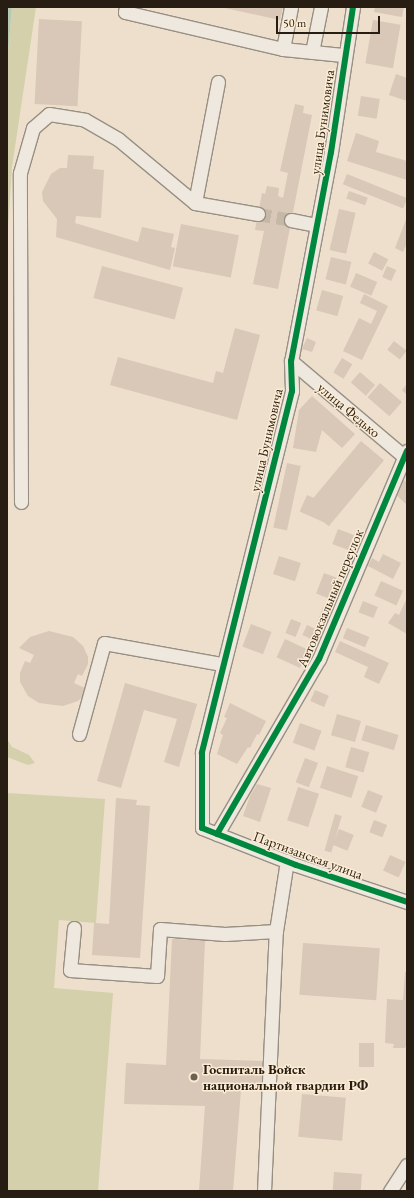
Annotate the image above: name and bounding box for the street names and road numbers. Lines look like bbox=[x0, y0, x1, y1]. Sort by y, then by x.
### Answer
street label: улица Бунимовича bbox=[306, 69, 338, 175]
street label: улица Федько bbox=[314, 379, 384, 441]
street label: улица Бунимовича bbox=[246, 387, 286, 493]
street label: Автовокзальный переулок bbox=[293, 526, 367, 670]
street label: Партизанская улица bbox=[251, 827, 365, 883]

